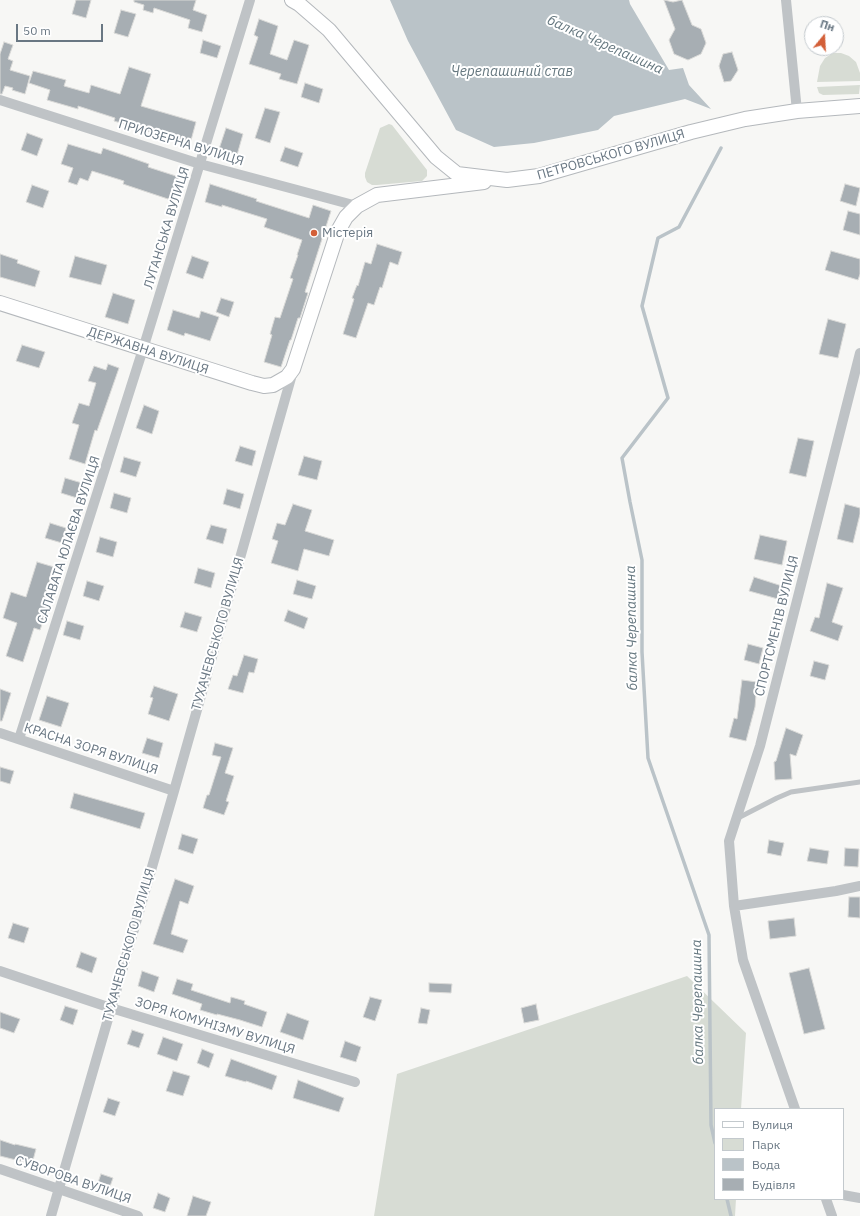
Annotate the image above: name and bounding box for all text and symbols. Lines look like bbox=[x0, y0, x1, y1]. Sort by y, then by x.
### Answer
water label: балка Черепашина bbox=[545, 12, 665, 78]
scale bar bbox=[18, 16, 105, 42]
north arrow bbox=[804, 16, 844, 56]
text: Пн bbox=[818, 17, 836, 34]
text: 50 m bbox=[23, 23, 51, 38]
water label: Черепашиний став bbox=[451, 64, 573, 80]
street label: ПРИОЗЕРНА ВУЛИЦЯ bbox=[117, 117, 245, 169]
street label: ПЕТРОВСЬКОГО ВУЛИЦЯ bbox=[535, 126, 687, 184]
street label: ЛУГАНСЬКА ВУЛИЦЯ bbox=[141, 165, 193, 291]
place label: Містерія bbox=[322, 225, 373, 241]
marker: Містерія bbox=[309, 228, 319, 238]
street label: ДЕРЖАВНА ВУЛИЦЯ bbox=[86, 324, 210, 378]
street label: САЛАВАТА ЮЛАЄВА ВУЛИЦЯ bbox=[34, 454, 104, 626]
street label: СПОРТСМЕНІВ ВУЛИЦЯ bbox=[752, 554, 802, 698]
street label: ТУХАЧЕВСЬКОГО ВУЛИЦЯ bbox=[189, 556, 247, 712]
water label: балка Черепашина bbox=[623, 565, 641, 691]
street label: КРАСНА ЗОРЯ ВУЛИЦЯ bbox=[22, 720, 160, 778]
street label: ТУХАЧЕВСЬКОГО ВУЛИЦЯ bbox=[100, 867, 158, 1023]
water label: балка Черепашина bbox=[689, 939, 707, 1065]
street label: ЗОРЯ КОМУНІЗМУ ВУЛИЦЯ bbox=[133, 994, 297, 1058]
legend bbox=[714, 1108, 844, 1200]
text: Вулиця bbox=[752, 1117, 793, 1132]
text: Парк bbox=[752, 1137, 780, 1152]
street label: СУВОРОВА ВУЛИЦЯ bbox=[13, 1153, 133, 1207]
text: Вода bbox=[752, 1157, 780, 1172]
text: Будівля bbox=[752, 1177, 795, 1192]

